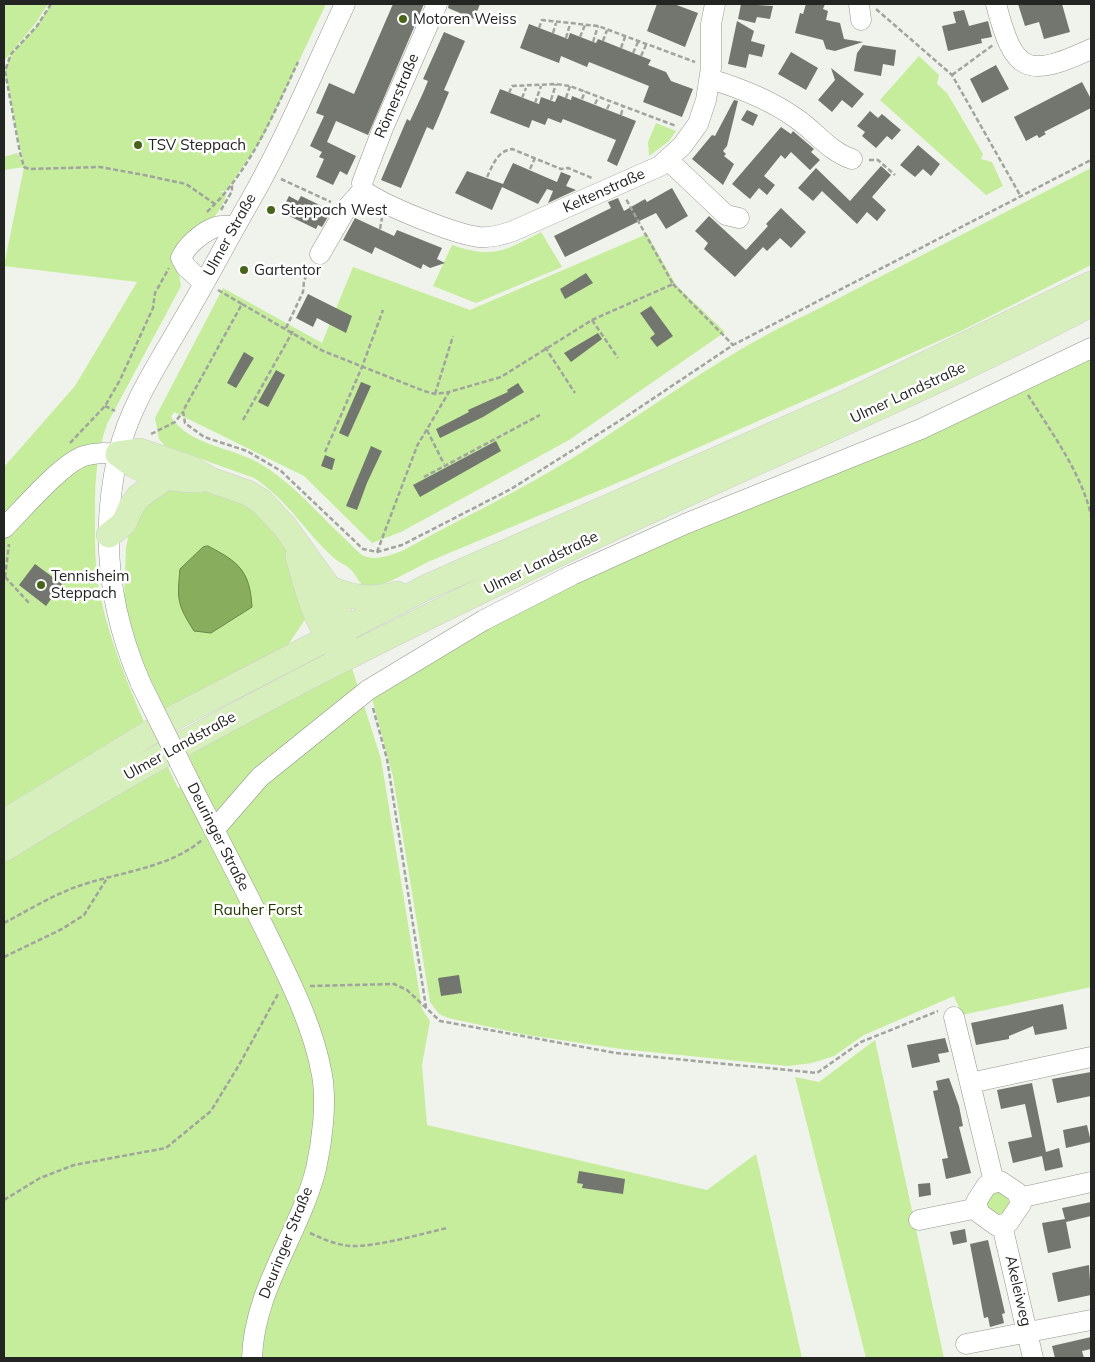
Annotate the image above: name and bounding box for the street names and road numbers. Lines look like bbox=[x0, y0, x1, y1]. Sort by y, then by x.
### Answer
street label: Römerstraße bbox=[371, 51, 423, 141]
street label: Keltenstraße bbox=[560, 165, 648, 217]
street label: Ulmer Straße bbox=[200, 190, 260, 280]
street label: Ulmer Landstraße bbox=[848, 358, 968, 428]
street label: Ulmer Landstraße bbox=[481, 528, 601, 598]
street label: Ulmer Landstraße bbox=[121, 708, 239, 784]
street label: Deuringer Straße bbox=[183, 780, 253, 894]
street label: Deuringer Straße bbox=[255, 1184, 317, 1302]
street label: Akeleiweg bbox=[1001, 1254, 1035, 1328]

